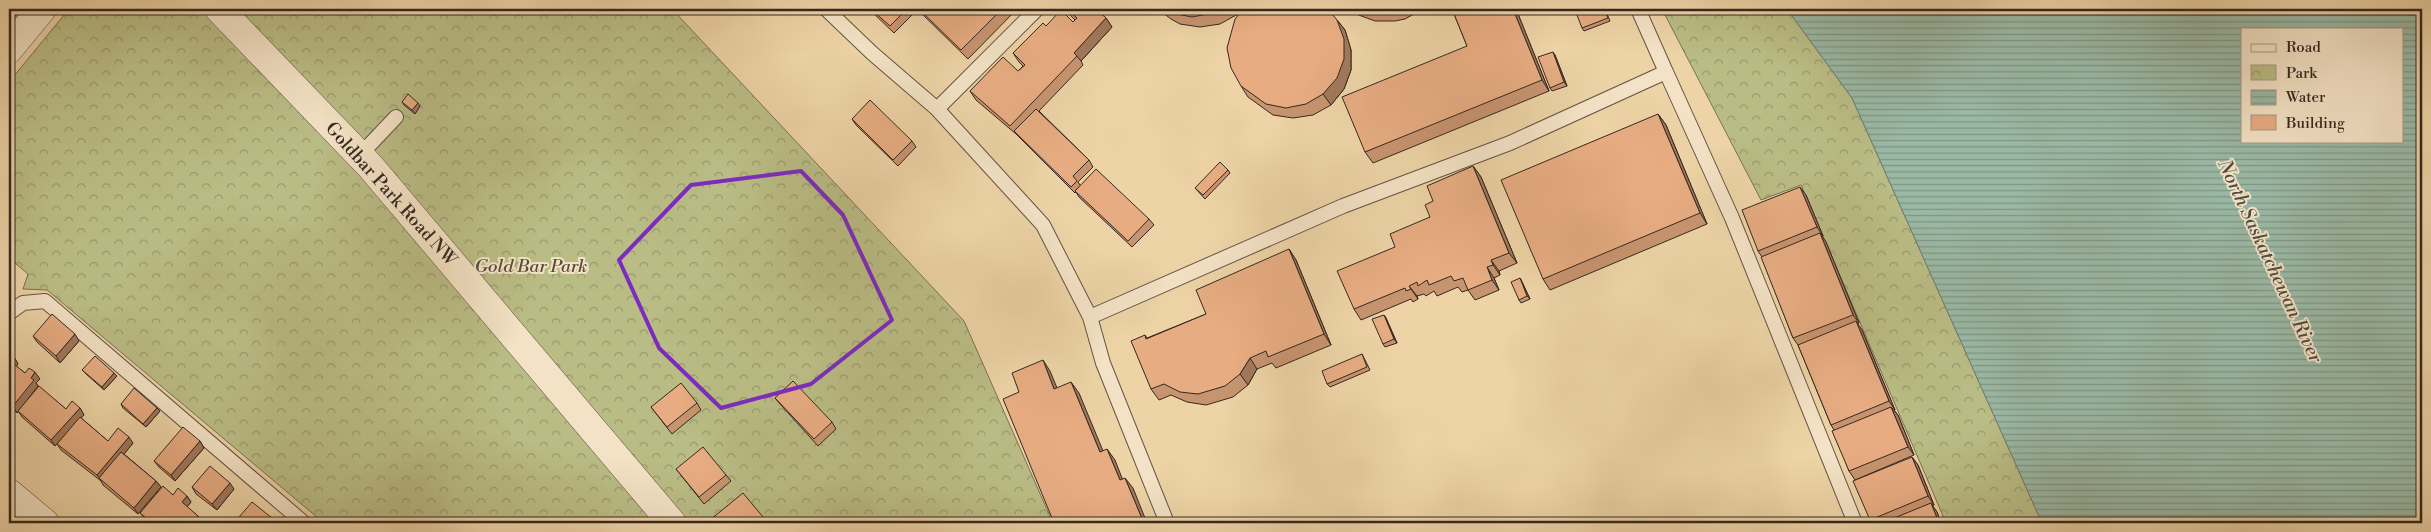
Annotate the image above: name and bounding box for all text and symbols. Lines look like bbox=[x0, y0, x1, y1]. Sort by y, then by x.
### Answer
legend bbox=[2241, 28, 2404, 142]
text: Road bbox=[2286, 38, 2321, 57]
text: Park bbox=[2286, 64, 2318, 83]
text: Water bbox=[2285, 88, 2326, 107]
text: Building bbox=[2285, 114, 2345, 133]
street label: Goldbar Park Road NW bbox=[320, 117, 462, 271]
water label: North Saskatchewan River bbox=[2212, 155, 2328, 367]
park label: Gold Bar Park bbox=[475, 255, 587, 278]

